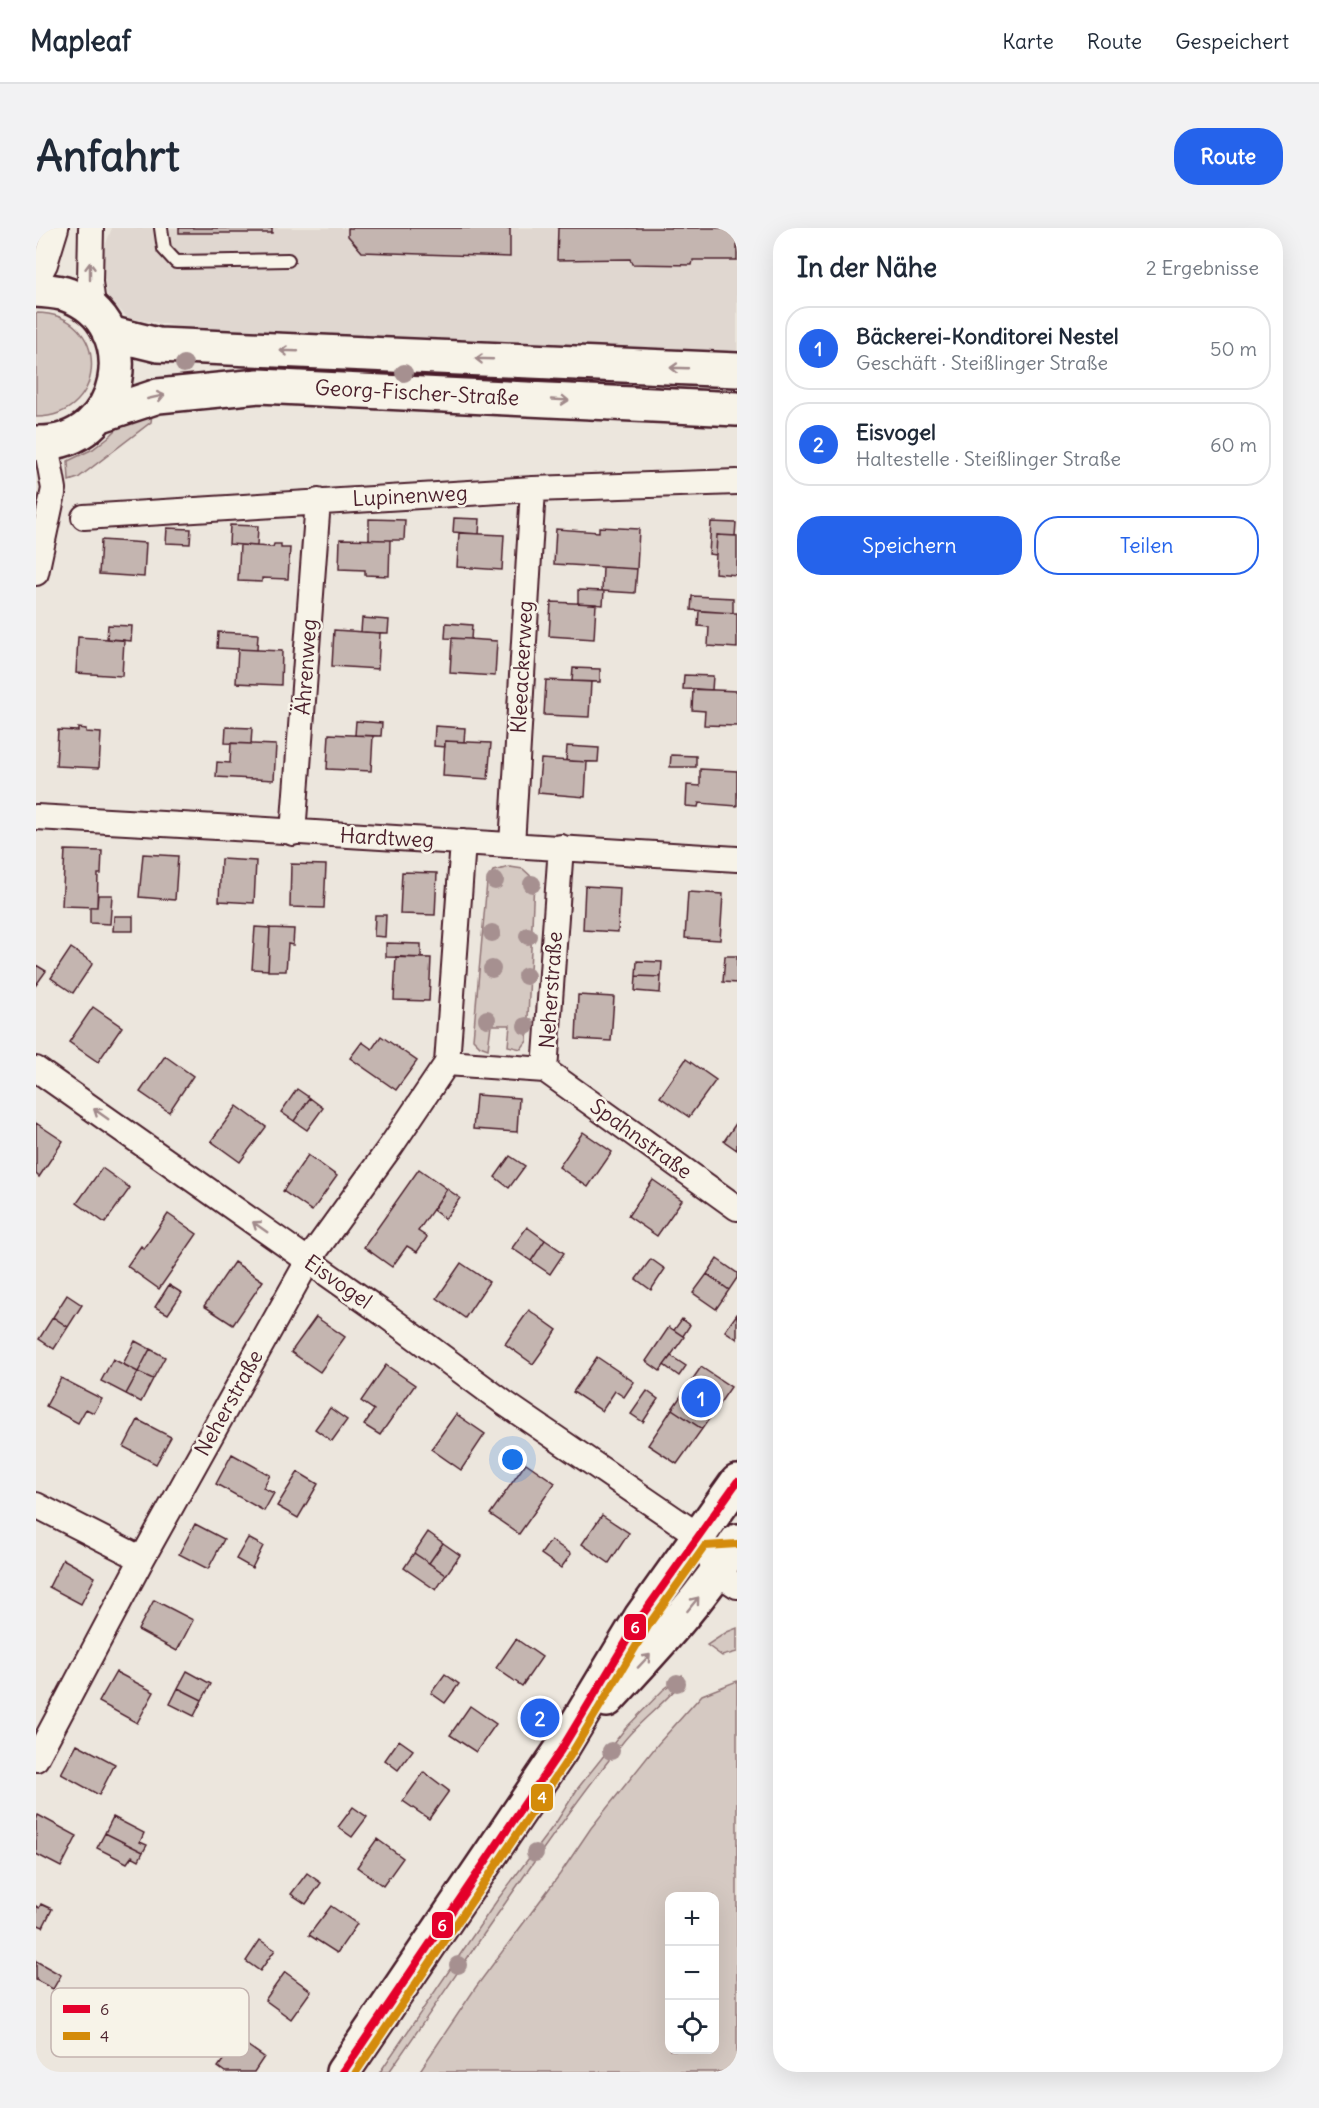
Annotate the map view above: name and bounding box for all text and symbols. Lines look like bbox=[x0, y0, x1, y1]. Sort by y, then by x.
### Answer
text: Mapleaf bbox=[30, 23, 131, 59]
text: Karte bbox=[1002, 28, 1054, 55]
text: Route bbox=[1087, 28, 1142, 55]
text: Gespeichert bbox=[1175, 28, 1289, 55]
button: Route bbox=[1174, 128, 1283, 185]
text: Anfahrt bbox=[36, 130, 180, 182]
text: In der Nähe bbox=[797, 251, 937, 284]
text: 2 Ergebnisse bbox=[1146, 255, 1259, 280]
one-way arrow bbox=[84, 261, 96, 281]
text: Bäckerei-Konditorei Nestel bbox=[856, 322, 1119, 350]
text: 1 bbox=[815, 336, 822, 361]
text: 50 m bbox=[1210, 336, 1257, 361]
one-way arrow bbox=[279, 346, 299, 357]
text: Geschäft · Steißlinger Straße bbox=[856, 350, 1108, 375]
one-way arrow bbox=[474, 354, 494, 365]
one-way arrow bbox=[669, 362, 689, 373]
street label: Georg-Fischer-Straße bbox=[314, 374, 520, 411]
one-way arrow bbox=[146, 391, 165, 403]
one-way arrow bbox=[550, 395, 570, 406]
text: Eisvogel bbox=[856, 418, 936, 446]
text: 2 bbox=[813, 432, 824, 457]
text: 60 m bbox=[1210, 432, 1257, 457]
text: Haltestelle · Steißlinger Straße bbox=[856, 446, 1121, 471]
street label: Lupinenweg bbox=[352, 479, 468, 512]
button: Speichern bbox=[797, 516, 1022, 575]
button: Teilen bbox=[1034, 516, 1259, 575]
street label: Kleeackerweg bbox=[505, 600, 538, 734]
street label: Ährenweg bbox=[289, 618, 322, 716]
street label: Hardtweg bbox=[339, 822, 435, 853]
street label: Neherstraße bbox=[533, 930, 568, 1049]
street label: Spahnstraße bbox=[585, 1093, 698, 1185]
one-way arrow bbox=[94, 1108, 110, 1120]
one-way arrow bbox=[253, 1221, 269, 1233]
street label: Eisvogel bbox=[299, 1249, 377, 1315]
street label: Neherstraße bbox=[188, 1345, 269, 1461]
pin: 1 bbox=[682, 1376, 720, 1420]
your location bbox=[498, 1445, 527, 1474]
one-way arrow bbox=[686, 1596, 699, 1612]
line badge: 6 bbox=[623, 1613, 647, 1641]
text: 6 bbox=[630, 1617, 640, 1637]
one-way arrow bbox=[637, 1653, 651, 1668]
pin: 2 bbox=[520, 1696, 560, 1740]
line badge: 4 bbox=[530, 1783, 554, 1812]
text: 4 bbox=[537, 1787, 547, 1807]
map controls bbox=[665, 1892, 719, 2054]
button: + bbox=[665, 1892, 719, 1946]
line badge: 6 bbox=[431, 1911, 454, 1939]
text: 6 bbox=[437, 1915, 447, 1935]
button: − bbox=[665, 1946, 719, 2000]
legend bbox=[51, 1988, 249, 2057]
text: 6 bbox=[100, 1999, 109, 2019]
button: locate bbox=[665, 2000, 719, 2054]
text: 4 bbox=[100, 2026, 109, 2046]

